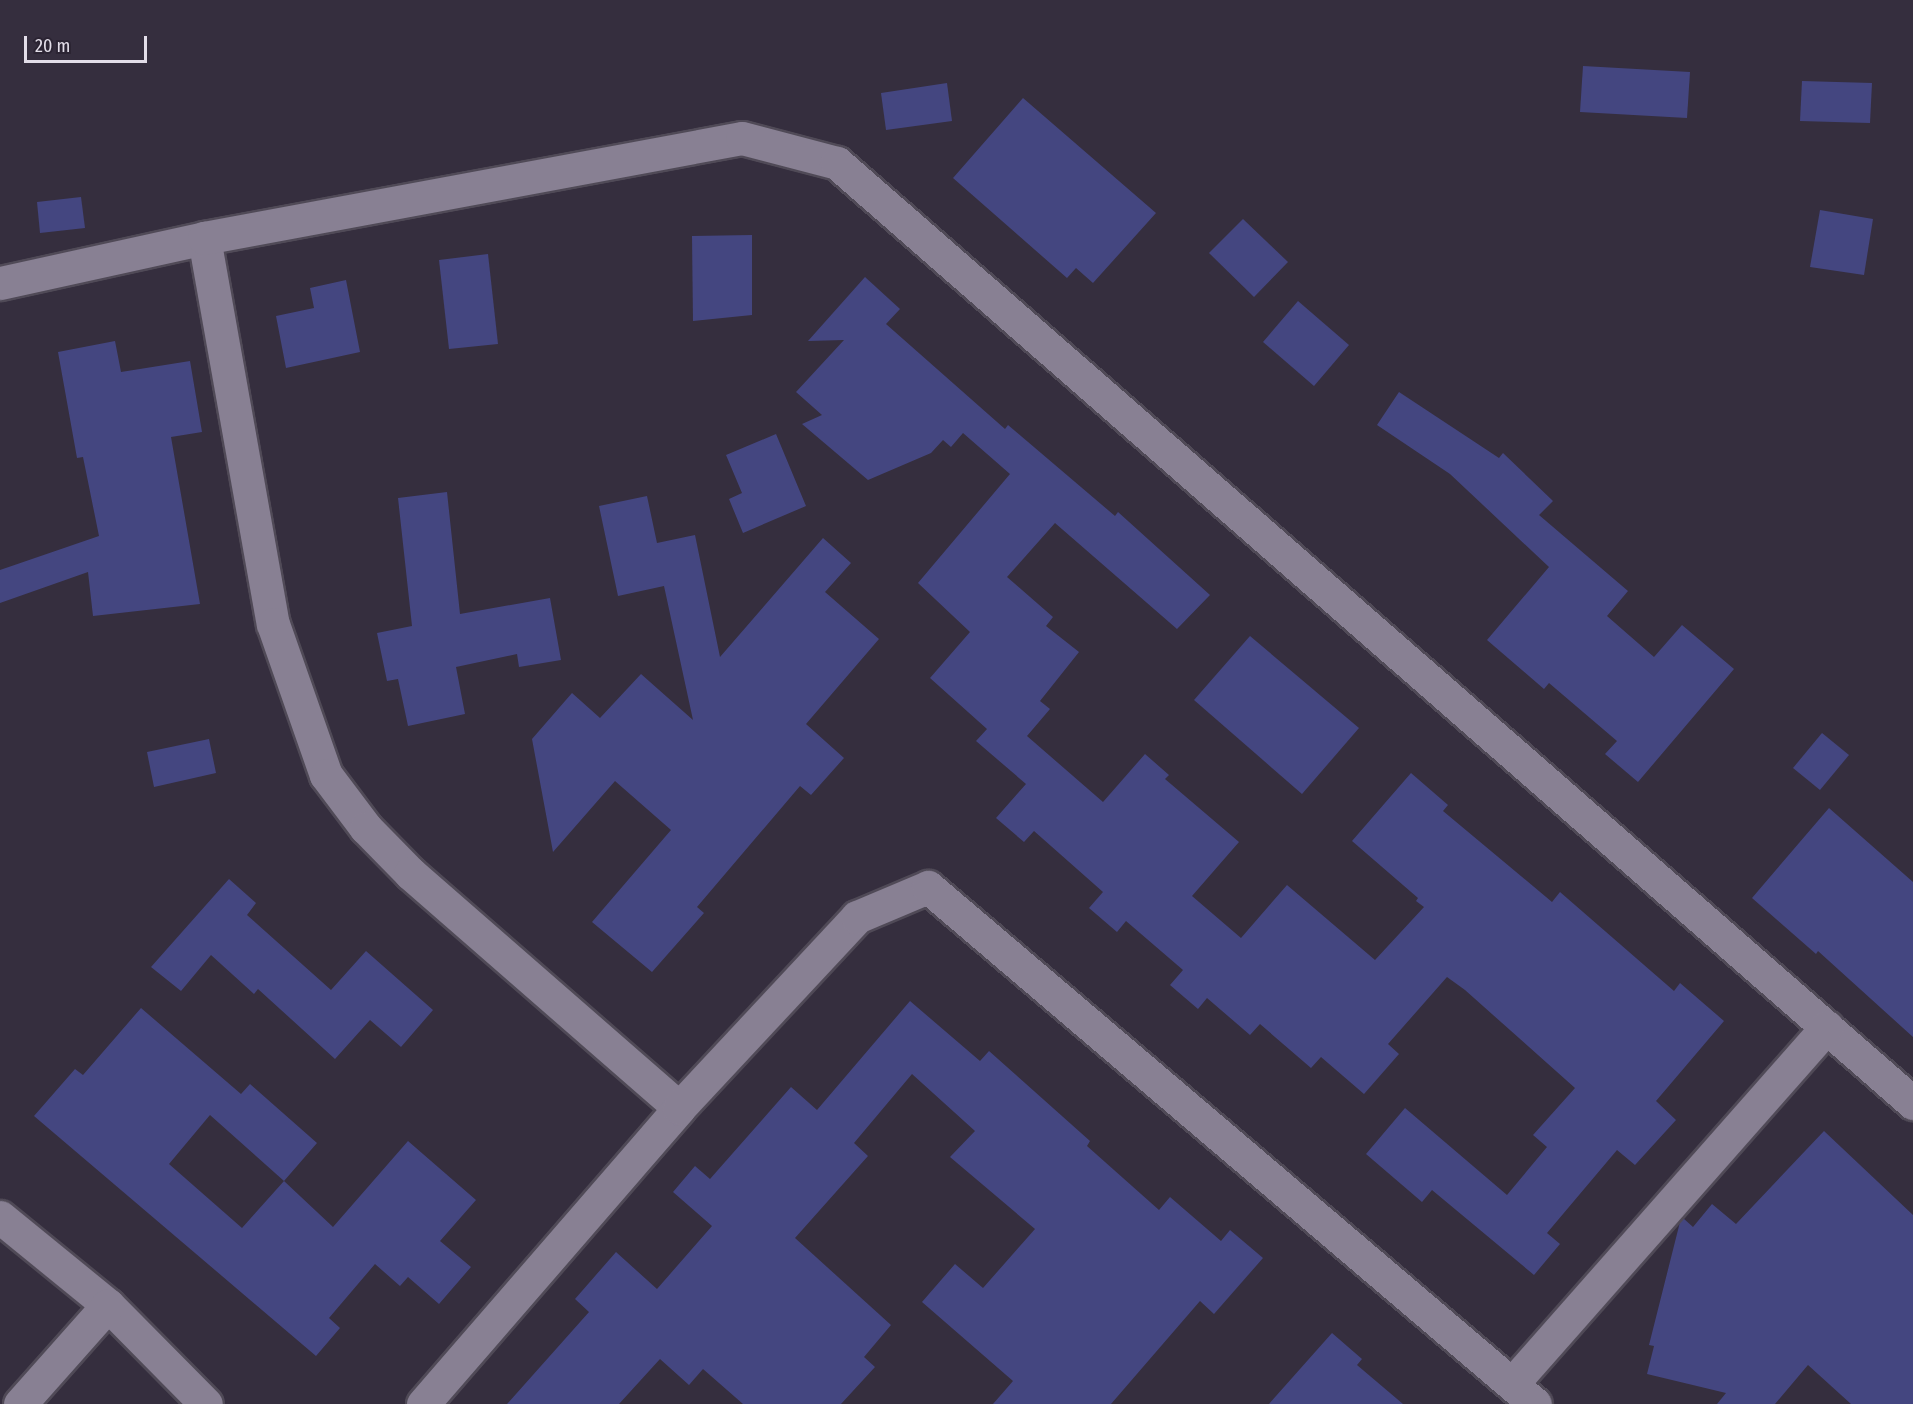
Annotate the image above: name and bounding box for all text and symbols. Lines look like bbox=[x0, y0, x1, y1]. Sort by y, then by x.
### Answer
scale bar bbox=[27, 24, 150, 62]
text: 20 m bbox=[35, 35, 70, 57]

